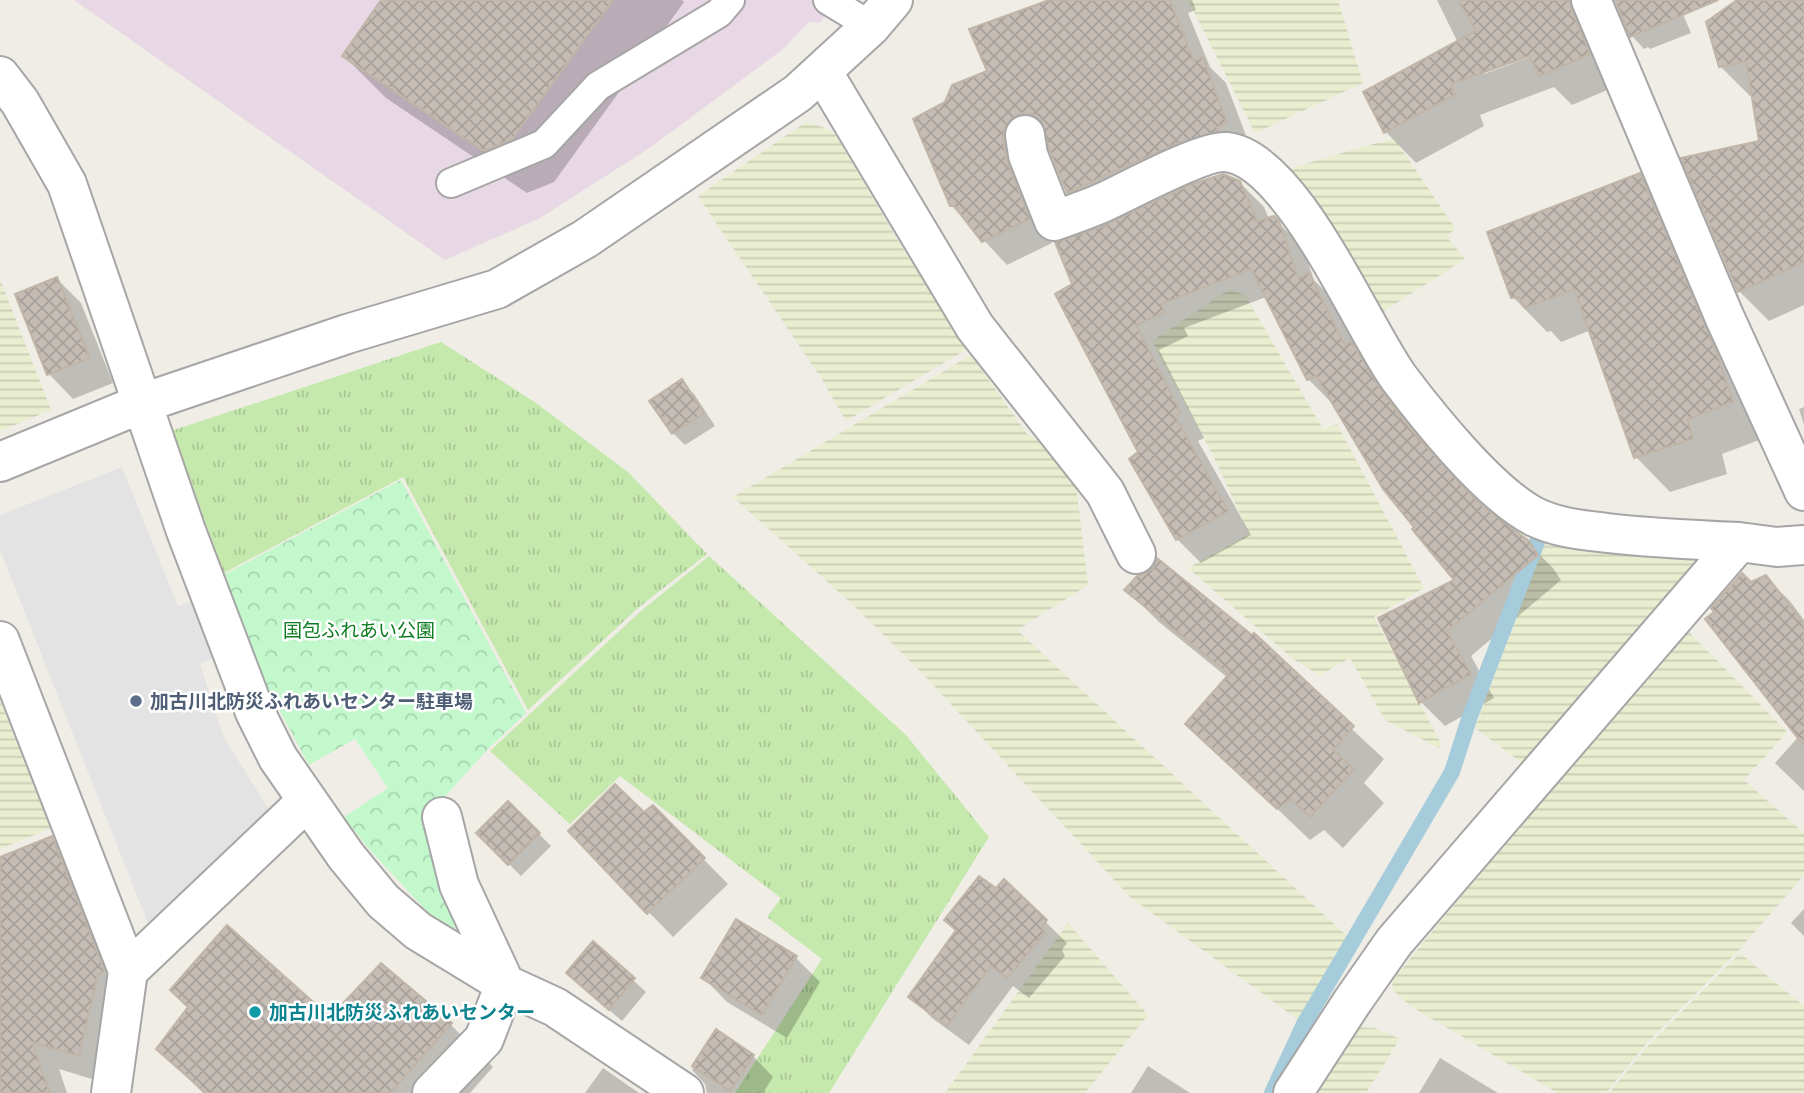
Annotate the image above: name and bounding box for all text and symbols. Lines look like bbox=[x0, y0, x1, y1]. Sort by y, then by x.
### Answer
park label: 国包ふれあい公園 bbox=[283, 619, 435, 642]
place label: 加古川北防災ふれあいセンター駐車場 bbox=[150, 690, 473, 713]
marker: 加古川北防災ふれあいセンター駐車場 bbox=[128, 693, 144, 709]
place label: 加古川北防災ふれあいセンター bbox=[269, 1001, 535, 1024]
marker: 加古川北防災ふれあいセンター bbox=[247, 1004, 263, 1020]

